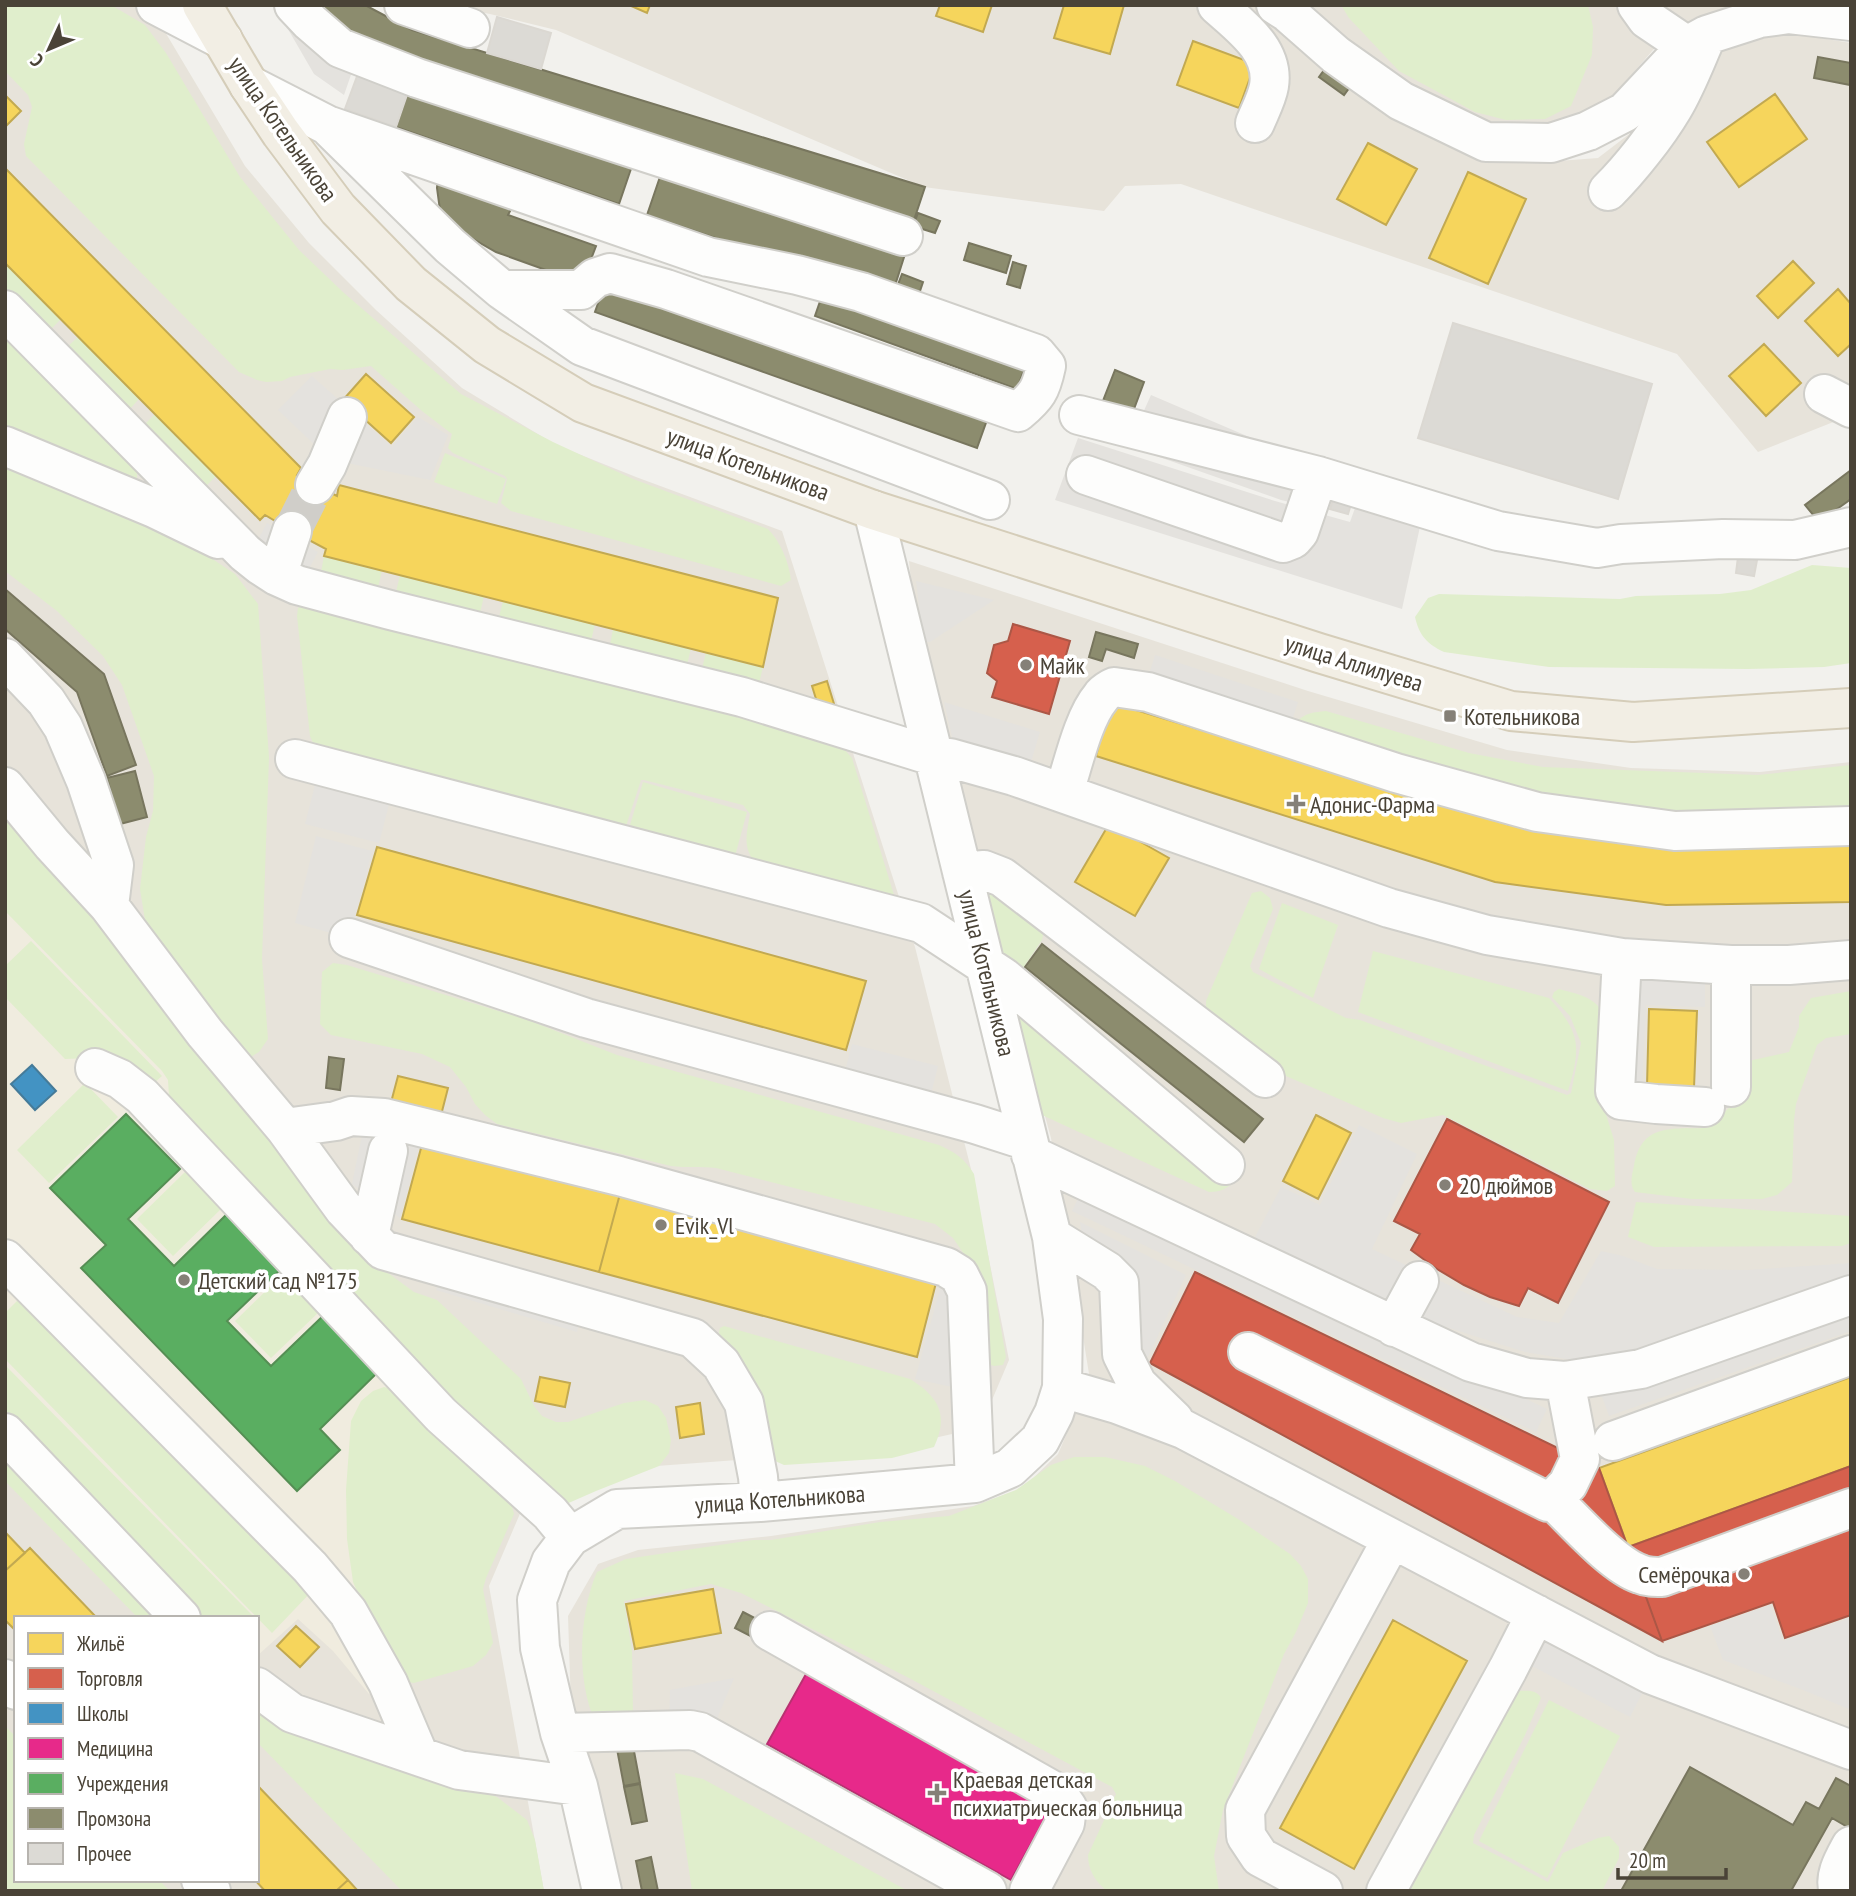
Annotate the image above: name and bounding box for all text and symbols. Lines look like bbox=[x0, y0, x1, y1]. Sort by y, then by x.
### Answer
north arrow bbox=[14, 14, 84, 84]
text: С bbox=[25, 49, 48, 72]
street label: улица Котельникова bbox=[221, 50, 345, 208]
street label: улица Котельникова bbox=[663, 420, 833, 508]
street label: улица Аллилуева bbox=[1281, 627, 1427, 699]
place label: Майк bbox=[1040, 650, 1085, 681]
marker: Майк bbox=[1018, 657, 1034, 673]
place label: Котельникова bbox=[1464, 701, 1580, 732]
marker: Котельникова bbox=[1442, 708, 1458, 724]
place label: Адонис-Фарма bbox=[1310, 789, 1435, 820]
marker: Адонис-Фарма bbox=[1288, 796, 1304, 812]
street label: улица Котельникова bbox=[951, 887, 1023, 1059]
place label: 20 дюймов bbox=[1459, 1170, 1553, 1201]
marker: 20 дюймов bbox=[1437, 1177, 1453, 1193]
place label: Evik_Vl bbox=[675, 1210, 734, 1241]
marker: Evik_Vl bbox=[653, 1217, 669, 1233]
place label: Детский сад №175 bbox=[198, 1265, 358, 1296]
marker: Детский сад №175 bbox=[176, 1272, 192, 1288]
street label: улица Котельникова bbox=[694, 1478, 866, 1520]
place label: Семёрочка bbox=[1638, 1559, 1730, 1590]
marker: Семёрочка bbox=[1736, 1566, 1752, 1582]
legend bbox=[14, 1616, 259, 1882]
text: Жильё bbox=[76, 1630, 125, 1657]
text: Торговля bbox=[77, 1665, 143, 1692]
text: Школы bbox=[77, 1700, 129, 1727]
text: Медицина bbox=[77, 1735, 153, 1762]
place label: Краевая детская психиатрическая больница bbox=[953, 1764, 1183, 1823]
text: Учреждения bbox=[77, 1770, 168, 1797]
marker: Краевая детская психиатрическая больница bbox=[927, 1783, 947, 1803]
text: Промзона bbox=[77, 1805, 151, 1832]
scale bar bbox=[1618, 1836, 1727, 1880]
text: Прочее bbox=[77, 1840, 132, 1867]
text: 20 m bbox=[1629, 1847, 1666, 1874]

